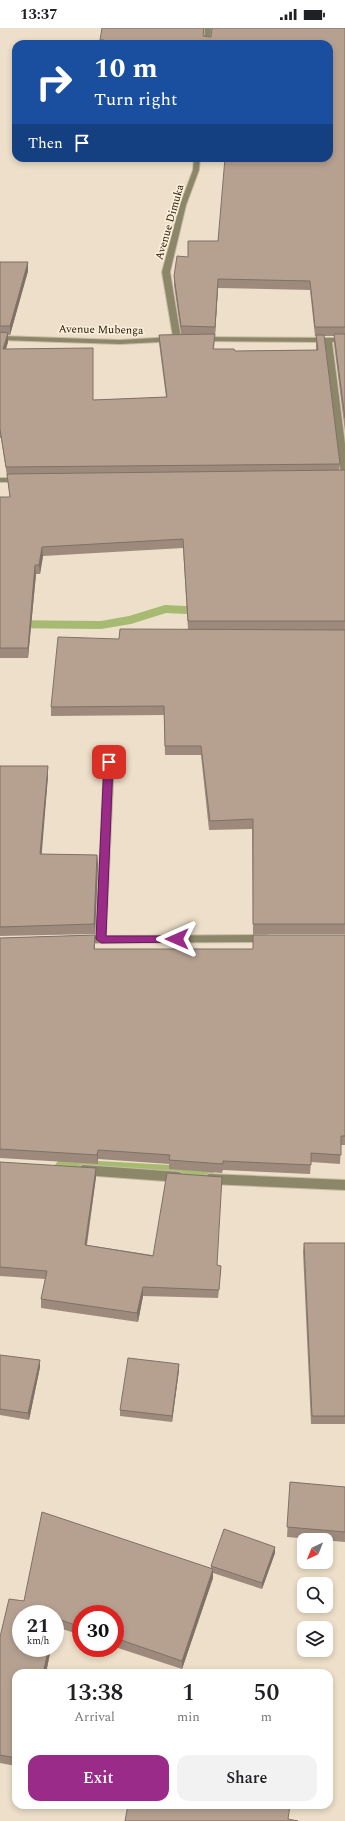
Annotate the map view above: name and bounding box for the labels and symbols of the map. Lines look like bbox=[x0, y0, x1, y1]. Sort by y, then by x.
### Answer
street label: Avenue Dimuka bbox=[151, 182, 189, 262]
street label: Avenue Mubenga bbox=[58, 320, 144, 339]
pin bbox=[92, 745, 126, 779]
position arrow bbox=[156, 918, 198, 960]
north arrow bbox=[297, 1533, 333, 1569]
speed limit sign: 30 bbox=[72, 1605, 124, 1657]

